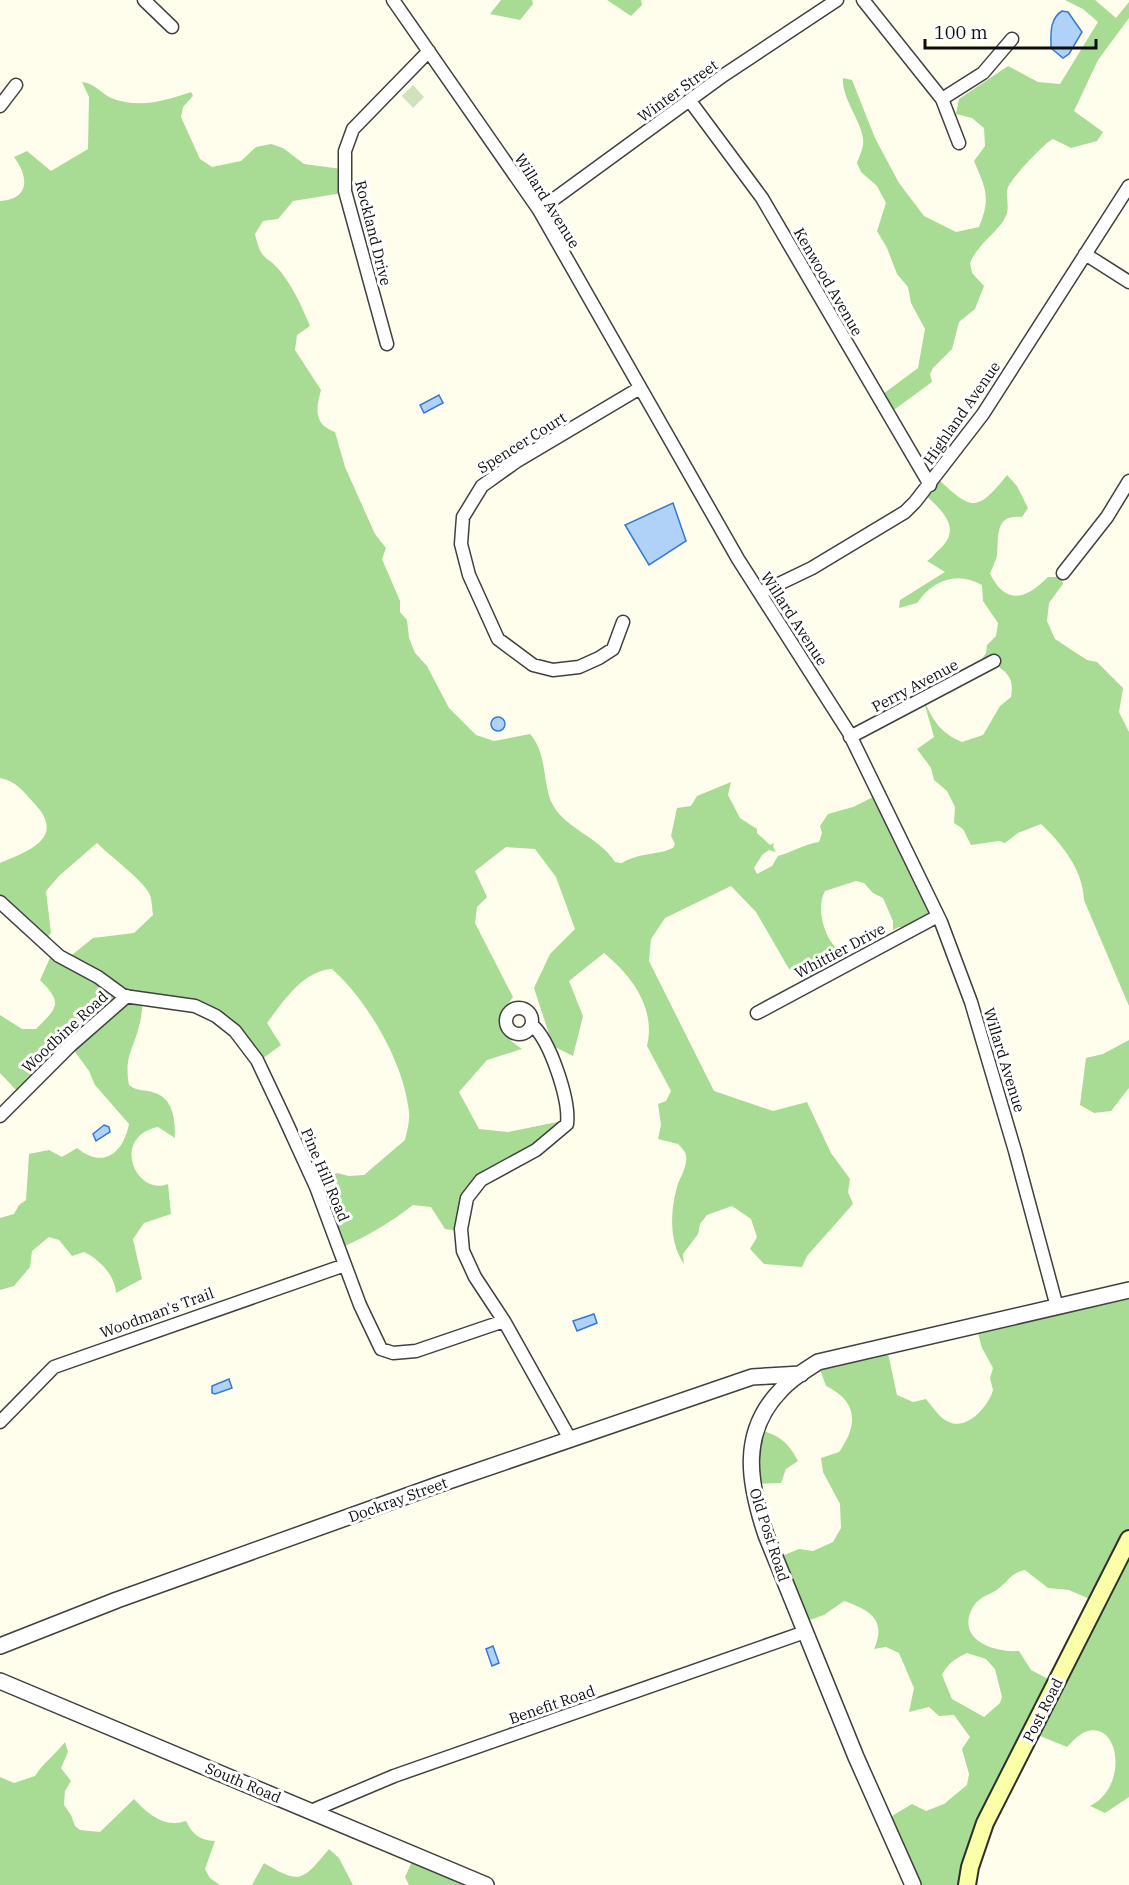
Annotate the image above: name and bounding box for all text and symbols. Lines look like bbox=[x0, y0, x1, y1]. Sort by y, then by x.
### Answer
scale bar bbox=[925, 12, 1096, 50]
text: 100 m bbox=[934, 21, 988, 44]
street label: Winter Street bbox=[634, 55, 721, 126]
street label: Willard Avenue bbox=[511, 150, 584, 252]
street label: Rockland Drive bbox=[351, 178, 396, 287]
street label: Kenwood Avenue bbox=[790, 224, 867, 339]
street label: Highland Avenue bbox=[919, 357, 1004, 468]
street label: Spencer Court bbox=[474, 408, 570, 477]
street label: Willard Avenue bbox=[757, 568, 832, 669]
street label: Perry Avenue bbox=[868, 655, 961, 716]
street label: Whittier Drive bbox=[791, 919, 888, 982]
street label: Woodbine Road bbox=[18, 987, 112, 1076]
street label: Willard Avenue bbox=[980, 1005, 1029, 1114]
street label: Pine Hill Road bbox=[297, 1125, 354, 1225]
street label: Woodman's Trail bbox=[97, 1283, 216, 1342]
street label: Dockray Street bbox=[346, 1473, 450, 1526]
street label: Old Post Road bbox=[745, 1486, 794, 1584]
street label: Post Road bbox=[1018, 1675, 1067, 1745]
street label: Benefit Road bbox=[506, 1681, 597, 1728]
street label: South Road bbox=[202, 1758, 284, 1807]

